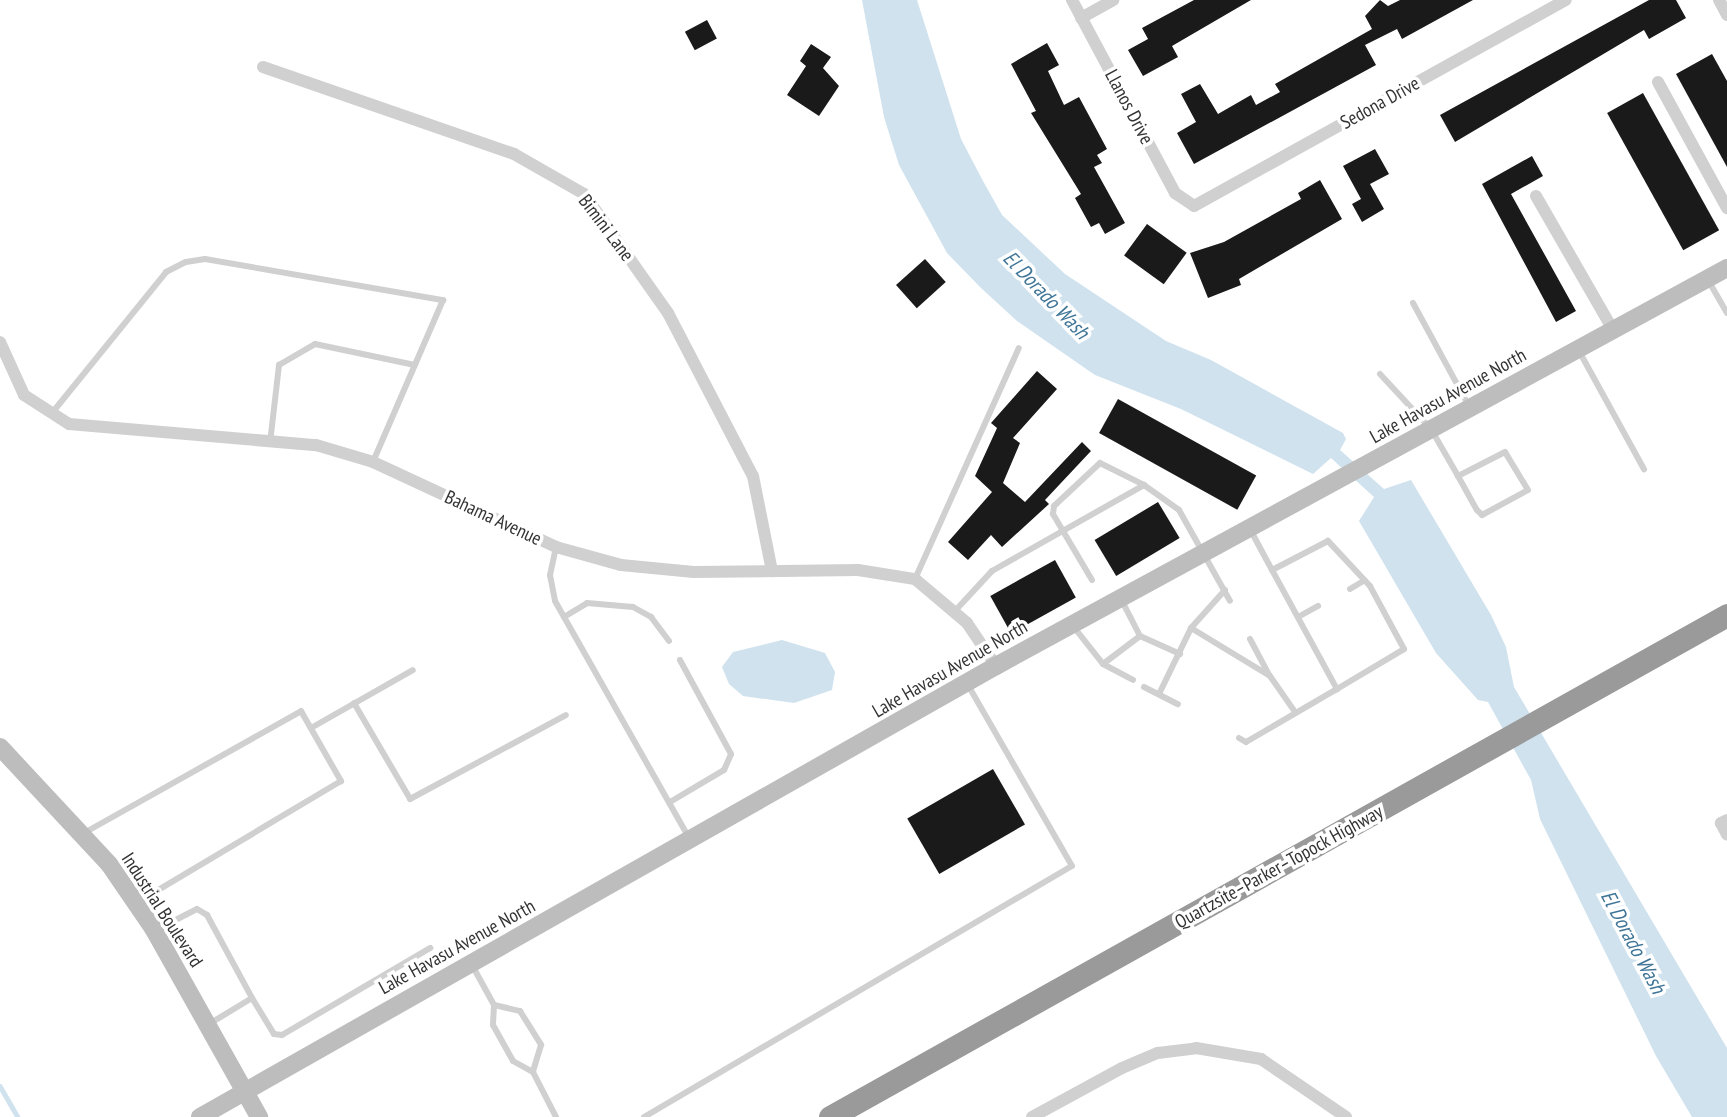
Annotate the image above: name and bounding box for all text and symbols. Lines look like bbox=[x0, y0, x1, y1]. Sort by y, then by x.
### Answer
street label: Llanos Drive bbox=[1100, 66, 1158, 148]
street label: Sedona Drive bbox=[1336, 72, 1424, 134]
street label: Bimini Lane bbox=[574, 190, 638, 266]
water label: El Dorado Wash bbox=[998, 245, 1094, 345]
street label: Lake Havasu Avenue North bbox=[1366, 343, 1530, 449]
street label: Bahama Avenue bbox=[441, 486, 545, 550]
street label: Lake Havasu Avenue North bbox=[868, 615, 1032, 723]
street label: Quartzsite–Parker–Topock Highway bbox=[1171, 800, 1387, 934]
street label: Industrial Boulevard bbox=[116, 848, 208, 972]
water label: El Dorado Wash bbox=[1595, 886, 1671, 998]
street label: Lake Havasu Avenue North bbox=[375, 894, 539, 1000]

